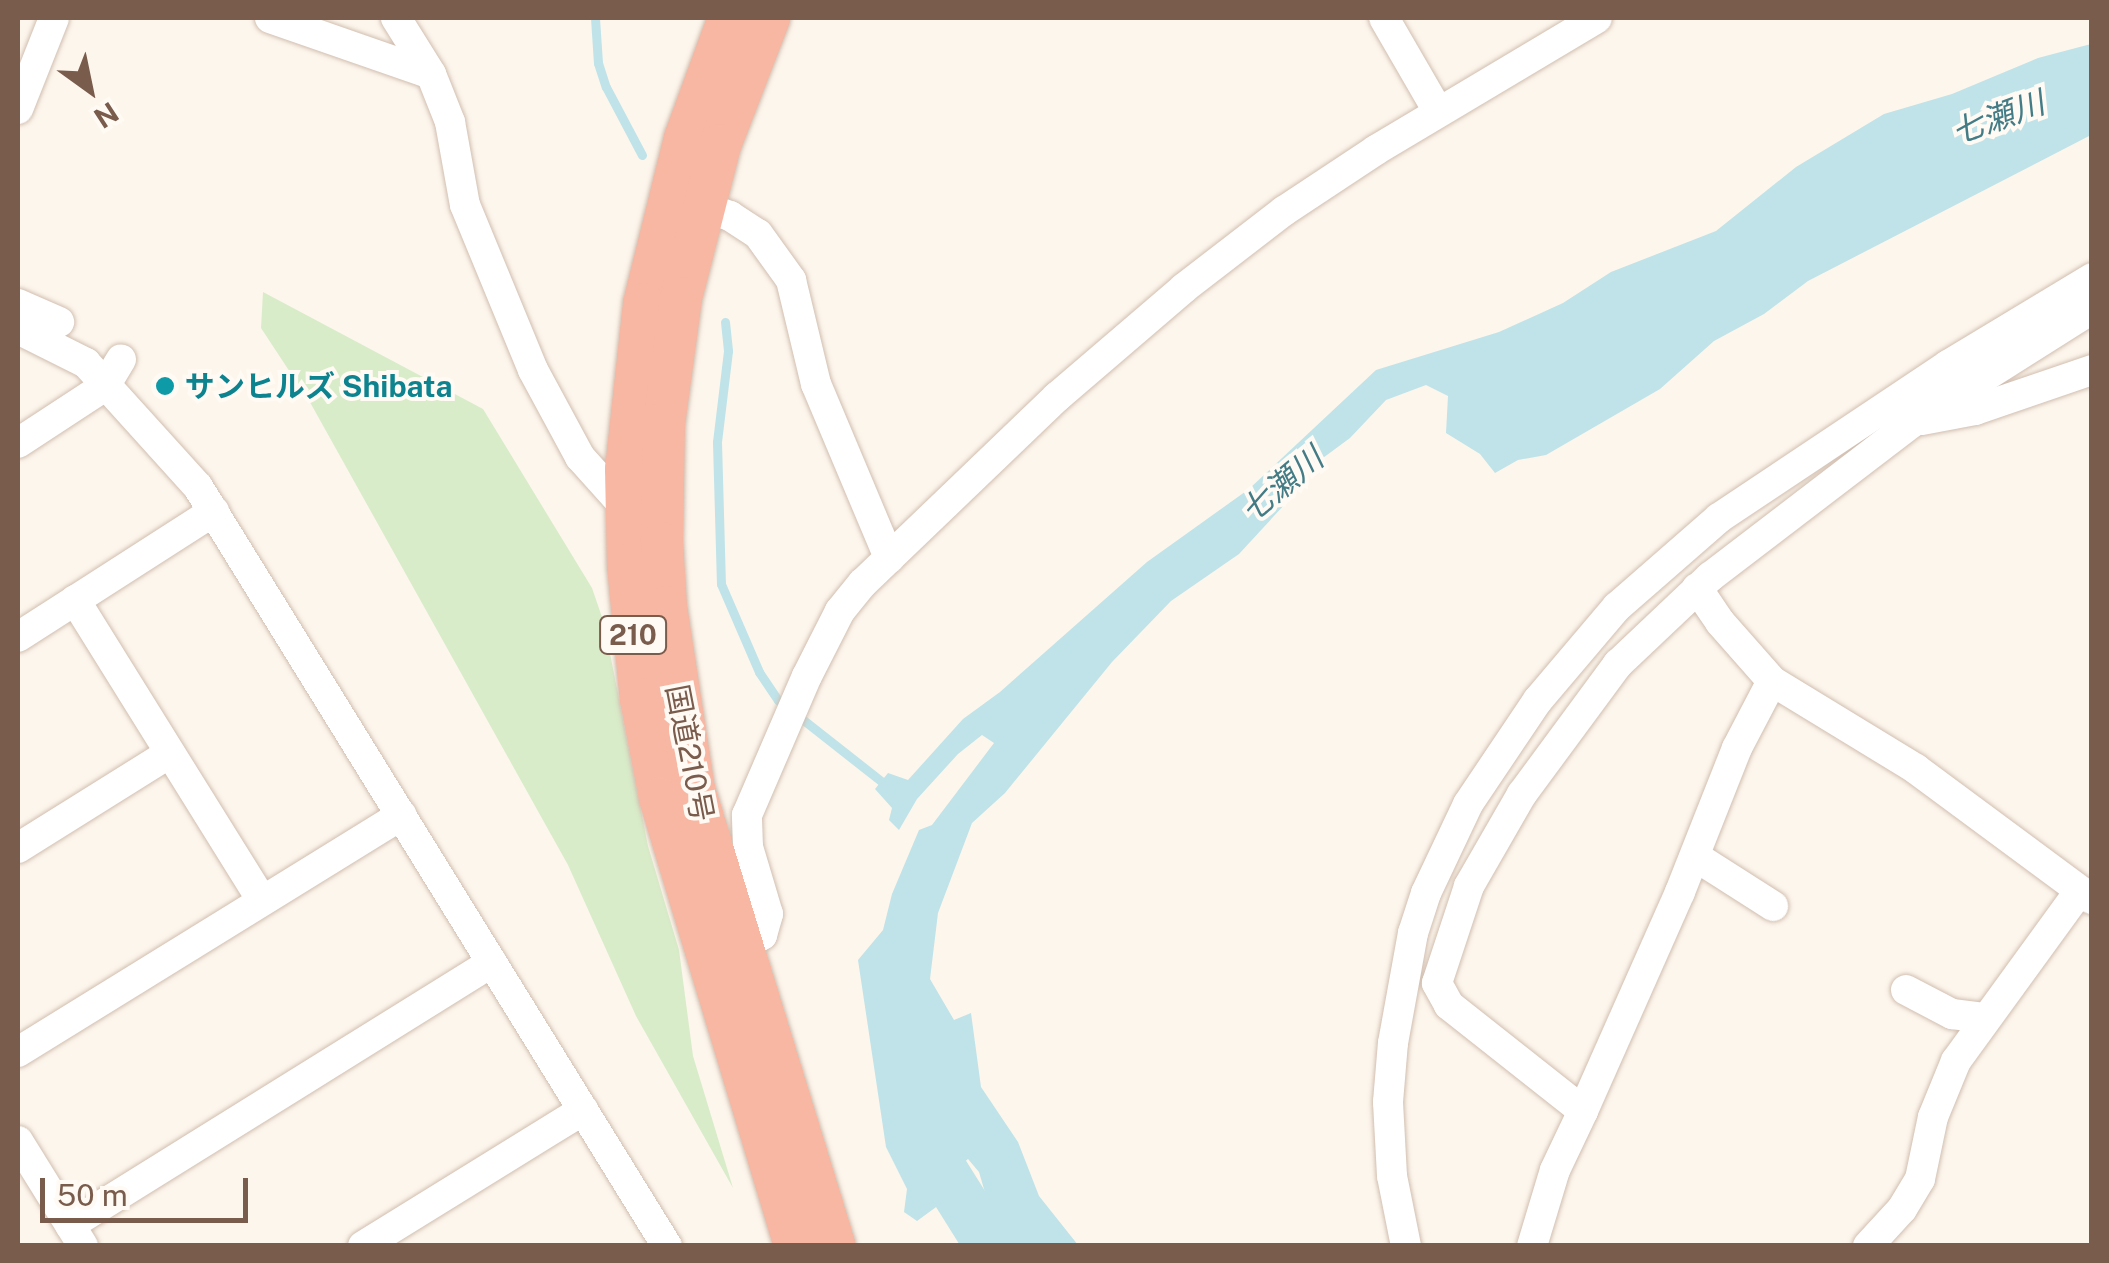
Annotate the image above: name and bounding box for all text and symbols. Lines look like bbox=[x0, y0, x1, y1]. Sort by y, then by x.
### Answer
north arrow bbox=[40, 40, 140, 140]
water label: 七瀬川 bbox=[1946, 84, 2050, 152]
text: N bbox=[88, 96, 125, 135]
place label: サンヒルズ Shibata bbox=[185, 368, 452, 404]
marker: サンヒルズ Shibata bbox=[154, 375, 176, 397]
water label: 七瀬川 bbox=[1233, 439, 1331, 531]
road number: 210 bbox=[598, 612, 668, 658]
street label: 国道210号 bbox=[659, 682, 721, 824]
scale bar bbox=[45, 1158, 252, 1220]
text: 50 m bbox=[57, 1177, 128, 1213]

